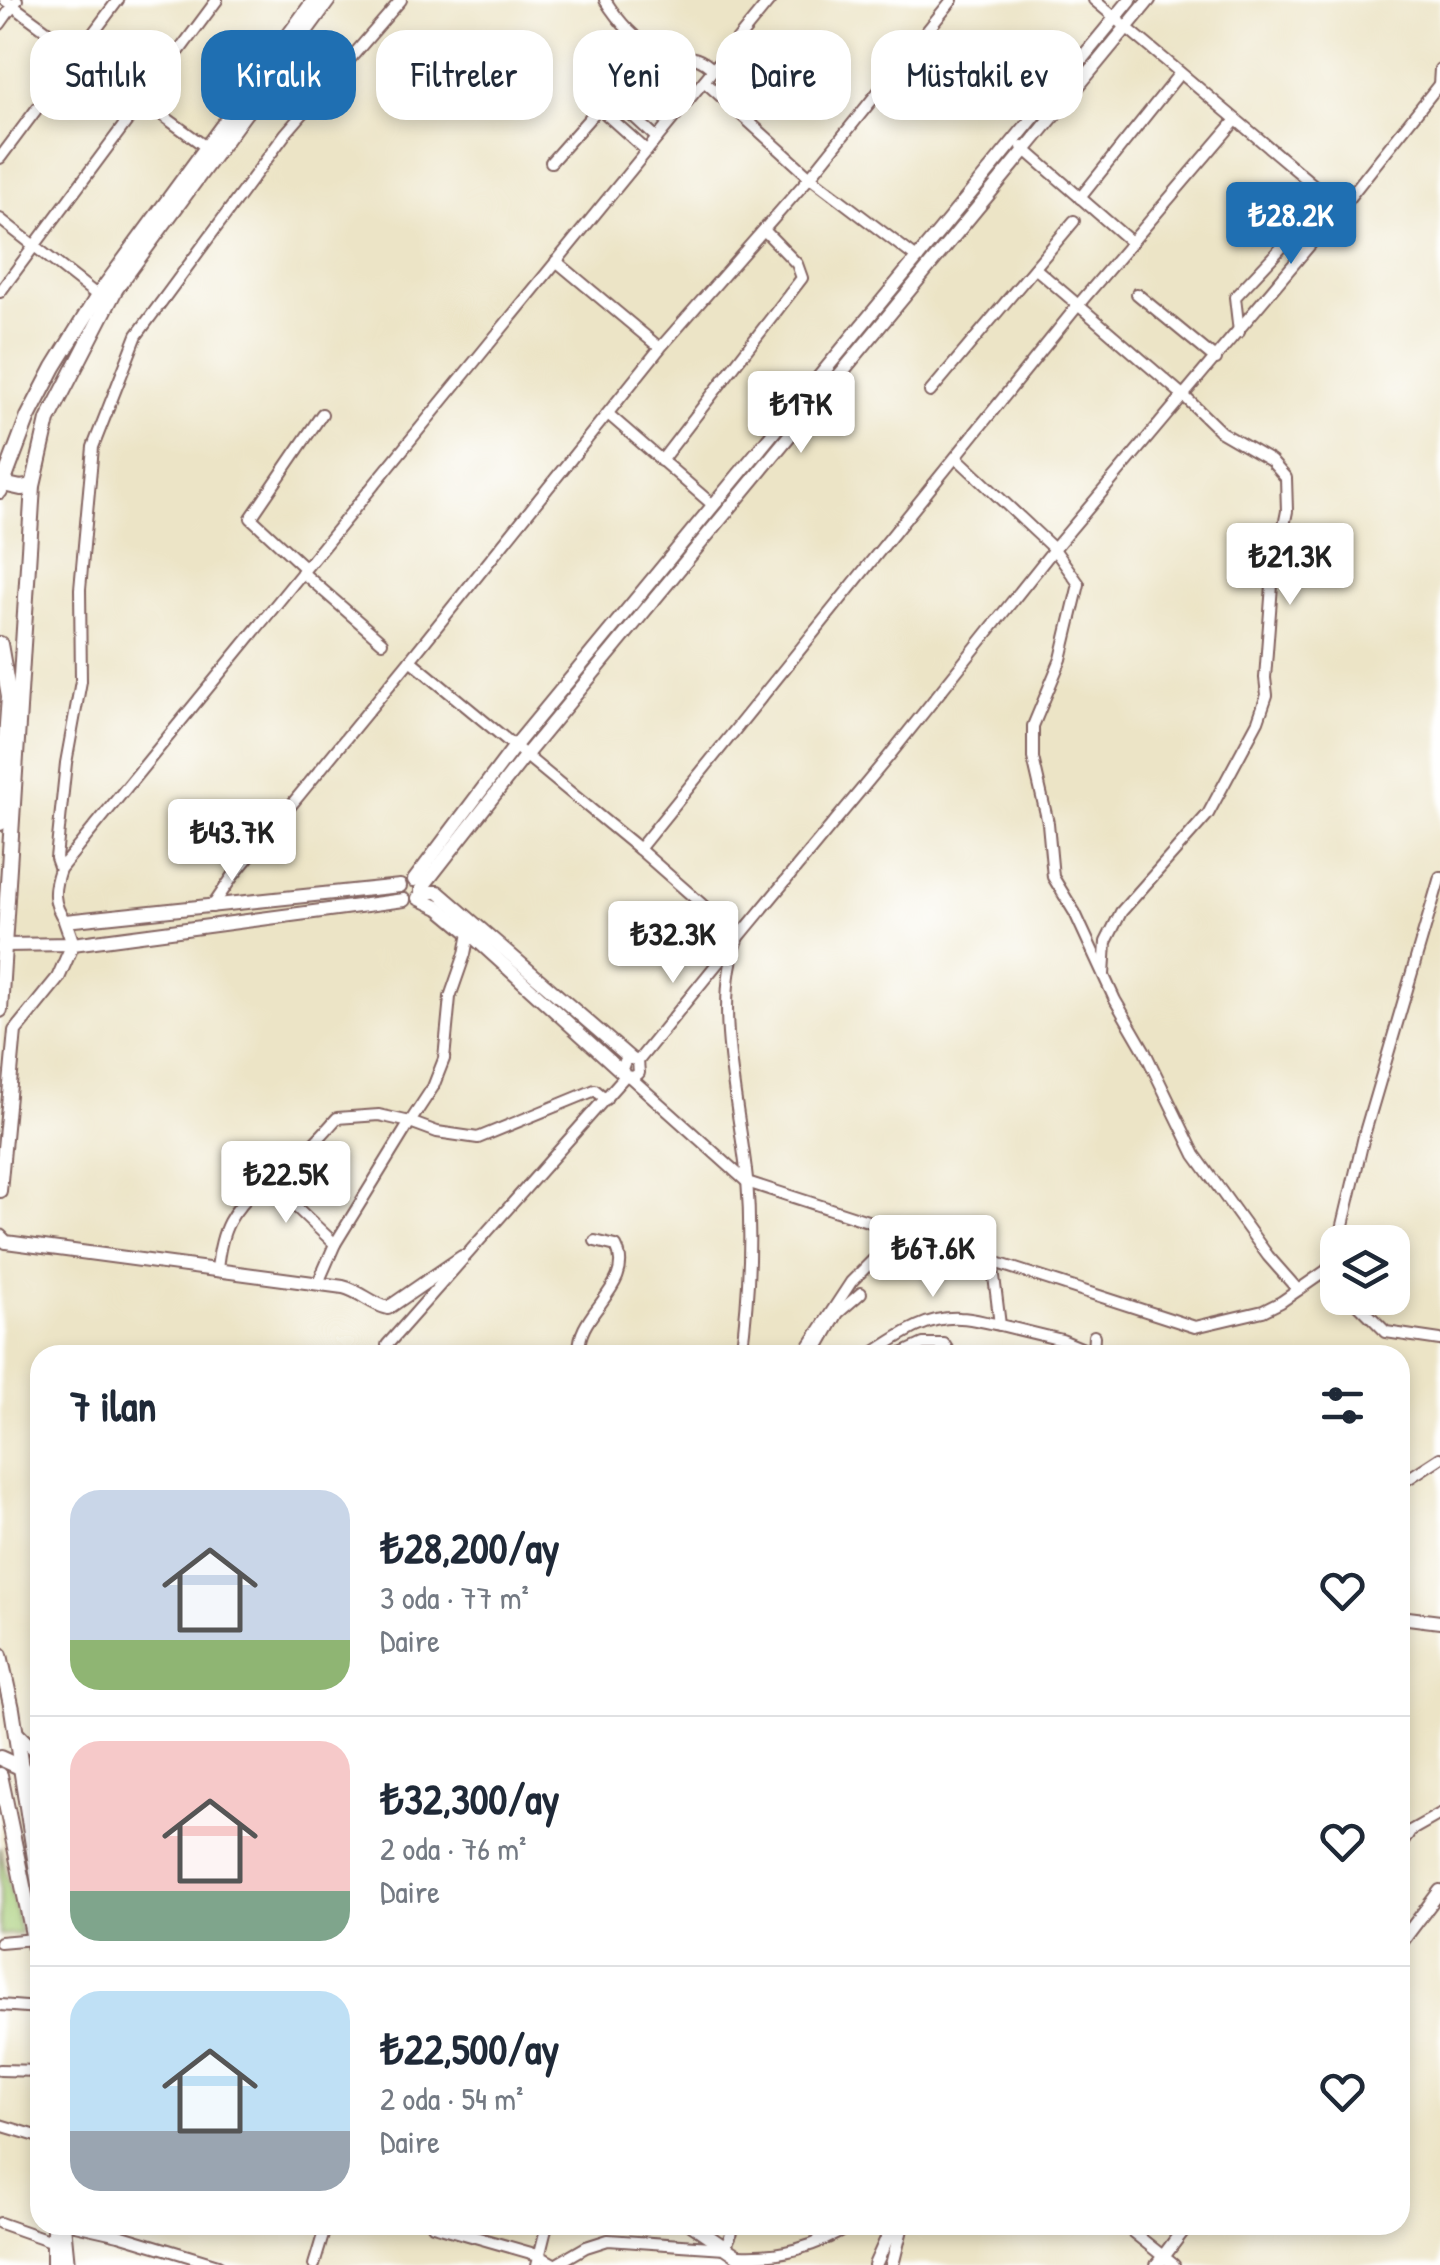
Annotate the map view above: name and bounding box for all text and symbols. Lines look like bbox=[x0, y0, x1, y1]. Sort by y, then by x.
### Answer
chip: Satılık bbox=[30, 30, 181, 120]
chip: Kiralık bbox=[201, 30, 356, 120]
chip: Filtreler bbox=[376, 30, 553, 120]
chip: Yeni bbox=[573, 30, 696, 120]
chip: Daire bbox=[716, 30, 851, 120]
chip: Müstakil ev bbox=[871, 30, 1083, 120]
pin: ₺28.2K bbox=[1210, 182, 1372, 267]
text: ₺28.2K bbox=[1248, 193, 1334, 236]
pin: ₺17K bbox=[742, 371, 860, 456]
text: ₺17K bbox=[770, 382, 832, 425]
pin: ₺21.3K bbox=[1209, 523, 1371, 608]
text: ₺21.3K bbox=[1249, 534, 1331, 577]
pin: ₺43.7K bbox=[151, 799, 313, 884]
text: ₺43.7K bbox=[190, 810, 274, 853]
pin: ₺32.3K bbox=[592, 901, 754, 986]
text: ₺32.3K bbox=[630, 912, 716, 955]
pin: ₺22.5K bbox=[205, 1141, 367, 1226]
text: ₺22.5K bbox=[243, 1152, 329, 1195]
pin: ₺67.6K bbox=[852, 1215, 1014, 1300]
map controls bbox=[1320, 1225, 1410, 1315]
button: layers bbox=[1320, 1225, 1410, 1315]
text: ₺67.6K bbox=[891, 1226, 975, 1269]
text: 7 ilan bbox=[70, 1377, 156, 1434]
icon: filters bbox=[1315, 1378, 1370, 1433]
text: ₺28,200/ay bbox=[380, 1519, 560, 1576]
icon: home bbox=[150, 1530, 270, 1650]
icon: heart bbox=[1315, 1563, 1370, 1618]
text: 3 oda · 77 m² bbox=[380, 1576, 529, 1619]
text: Daire bbox=[380, 1619, 440, 1662]
text: ₺32,300/ay bbox=[380, 1770, 559, 1827]
icon: home bbox=[150, 1781, 270, 1901]
icon: heart bbox=[1315, 1814, 1370, 1869]
text: 2 oda · 76 m² bbox=[380, 1827, 526, 1870]
text: Daire bbox=[380, 1870, 440, 1913]
text: ₺22,500/ay bbox=[380, 2020, 559, 2077]
icon: home bbox=[150, 2031, 270, 2151]
icon: heart bbox=[1315, 2064, 1370, 2119]
text: 2 oda · 54 m² bbox=[380, 2077, 523, 2120]
text: Daire bbox=[380, 2120, 440, 2163]

